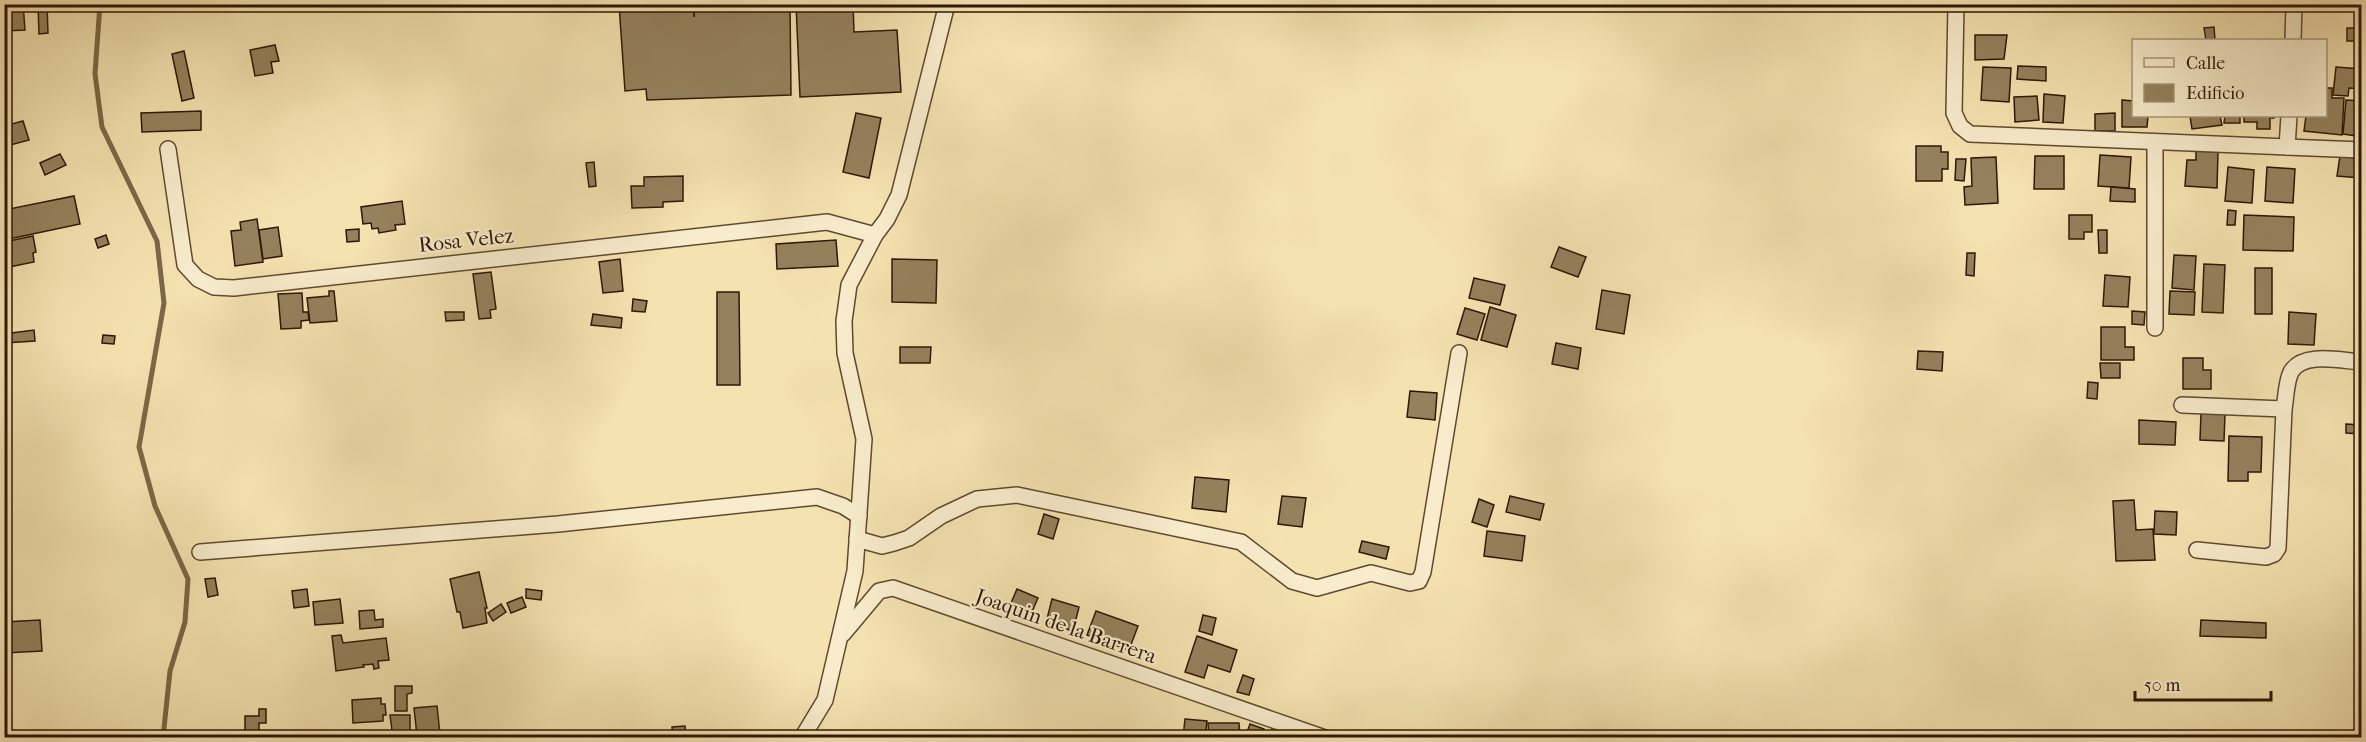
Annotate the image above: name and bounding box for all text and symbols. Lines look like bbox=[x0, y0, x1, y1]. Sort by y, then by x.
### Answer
legend bbox=[2132, 39, 2327, 117]
text: Calle bbox=[2186, 53, 2225, 74]
text: Edificio bbox=[2186, 83, 2244, 104]
street label: Rosa Velez bbox=[417, 223, 515, 257]
street label: Joaquin de la Barrera bbox=[970, 583, 1160, 668]
scale bar bbox=[2135, 664, 2272, 702]
text: 50 m bbox=[2144, 675, 2181, 696]

